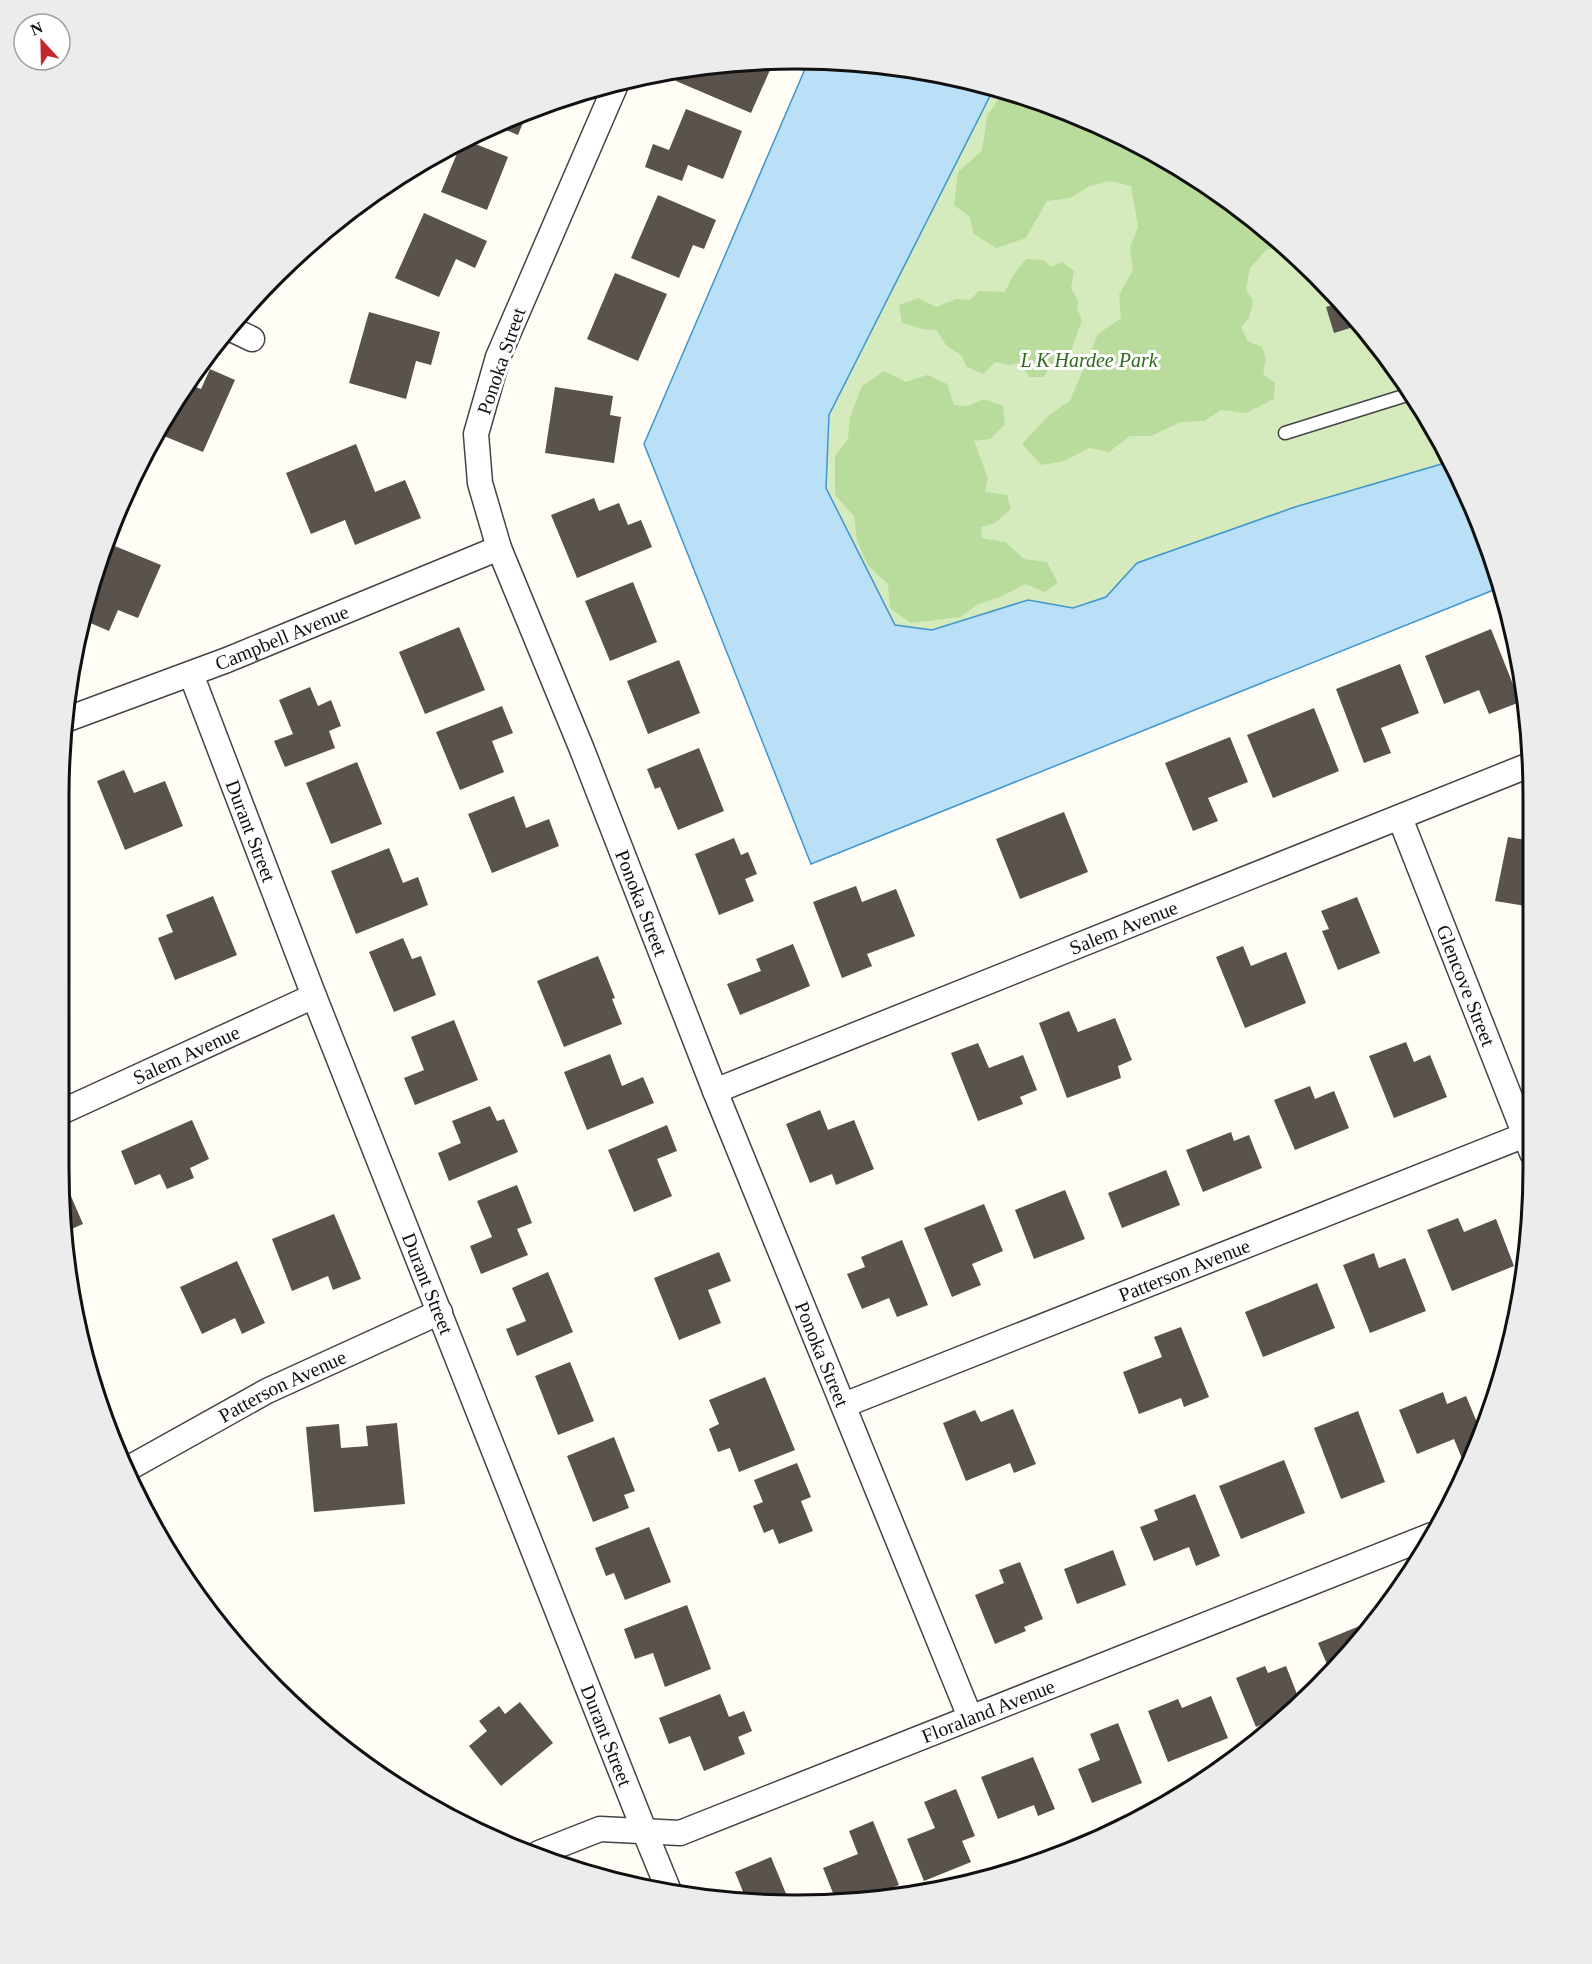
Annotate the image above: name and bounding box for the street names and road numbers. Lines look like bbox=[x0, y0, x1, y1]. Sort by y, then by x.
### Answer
street label: Ponoka Street bbox=[472, 304, 530, 417]
street label: Campbell Avenue bbox=[212, 600, 352, 674]
street label: Durant Street bbox=[222, 777, 281, 885]
street label: Ponoka Street bbox=[611, 847, 672, 959]
street label: Salem Avenue bbox=[1066, 896, 1181, 959]
street label: Glencove Street bbox=[1432, 922, 1500, 1050]
street label: Salem Avenue bbox=[130, 1021, 243, 1089]
street label: Durant Street bbox=[398, 1230, 458, 1338]
street label: Patterson Avenue bbox=[1116, 1234, 1253, 1306]
street label: Ponoka Street bbox=[791, 1298, 854, 1410]
street label: Patterson Avenue bbox=[215, 1345, 349, 1427]
street label: Floraland Avenue bbox=[918, 1675, 1058, 1747]
street label: Durant Street bbox=[577, 1682, 637, 1790]

